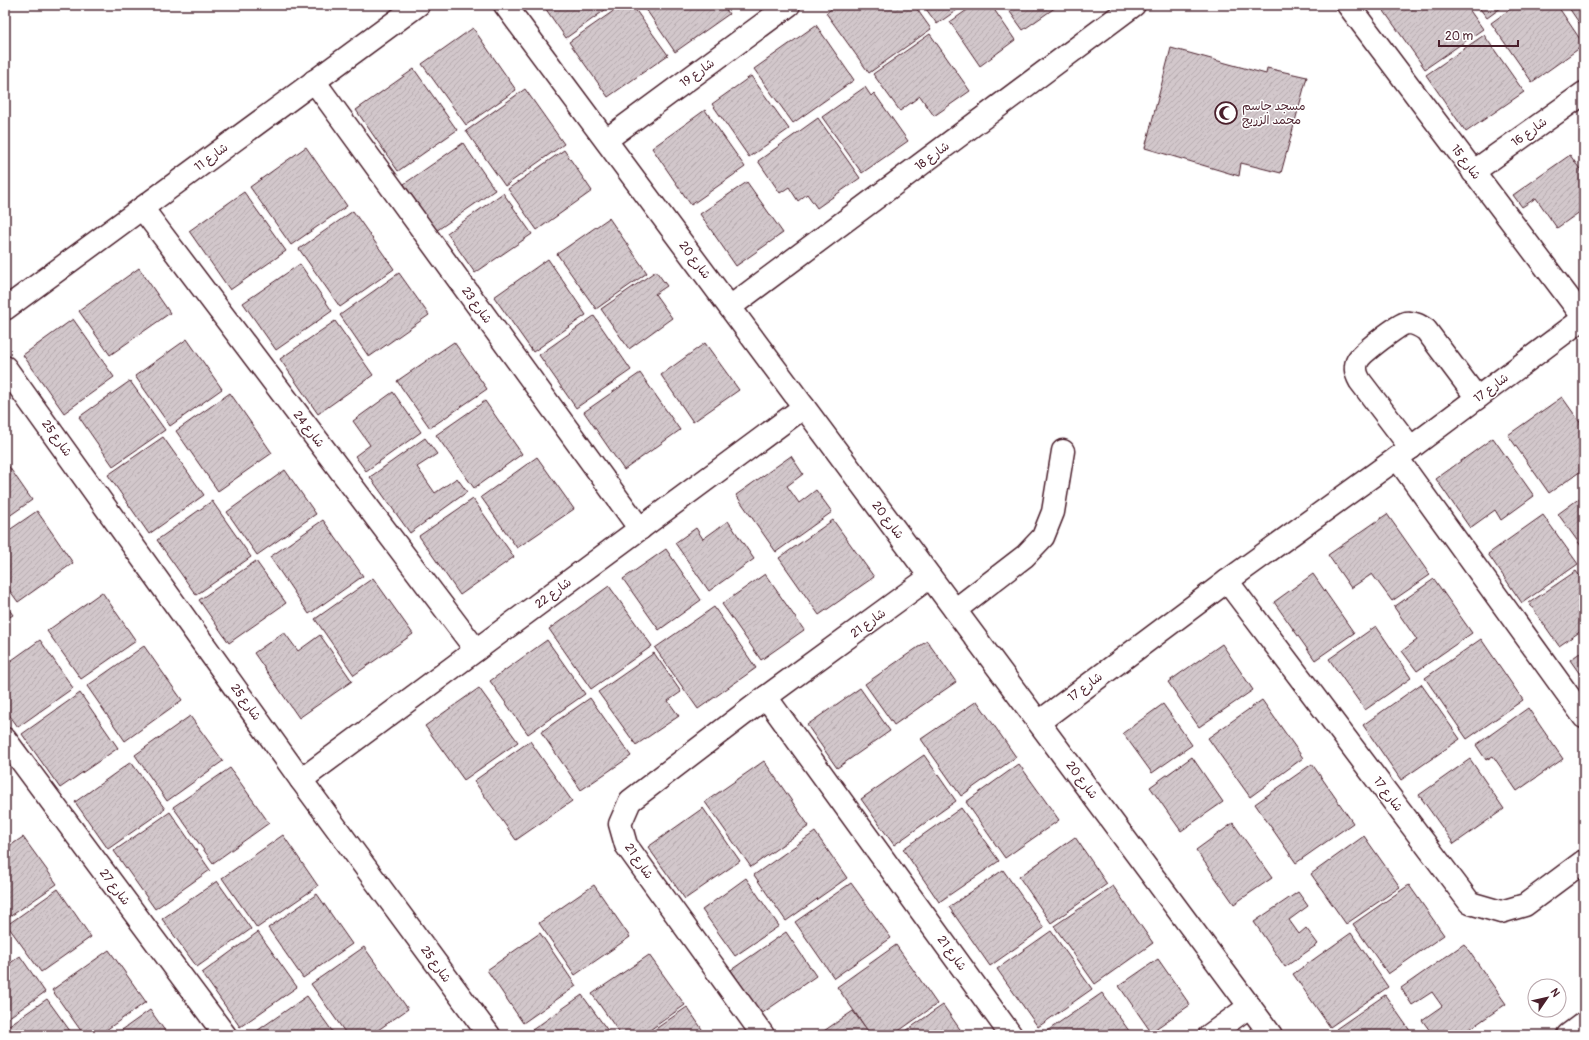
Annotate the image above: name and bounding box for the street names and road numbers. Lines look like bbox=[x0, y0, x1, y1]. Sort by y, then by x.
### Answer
street label: شارع 19 bbox=[677, 56, 718, 92]
street label: شارع 16 bbox=[1509, 115, 1551, 151]
street label: شارع 18 bbox=[912, 139, 953, 175]
street label: شارع 11 bbox=[192, 140, 232, 175]
street label: شارع 15 bbox=[1447, 142, 1484, 183]
street label: شارع 20 bbox=[675, 238, 714, 283]
street label: شارع 23 bbox=[457, 284, 495, 327]
street label: شارع 17 bbox=[1471, 370, 1512, 407]
street label: شارع 24 bbox=[289, 408, 327, 451]
street label: شارع 25 bbox=[37, 417, 75, 460]
street label: شارع 20 bbox=[868, 498, 907, 543]
street label: شارع 22 bbox=[532, 575, 575, 613]
street label: شارع 21 bbox=[848, 606, 889, 642]
street label: شارع 17 bbox=[1065, 669, 1106, 706]
street label: شارع 25 bbox=[226, 681, 264, 724]
street label: شارع 20 bbox=[1062, 758, 1101, 803]
street label: شارع 17 bbox=[1369, 774, 1406, 815]
street label: شارع 21 bbox=[620, 841, 656, 883]
street label: شارع 27 bbox=[95, 866, 133, 909]
street label: شارع 21 bbox=[933, 933, 969, 974]
street label: شارع 25 bbox=[416, 943, 454, 986]

